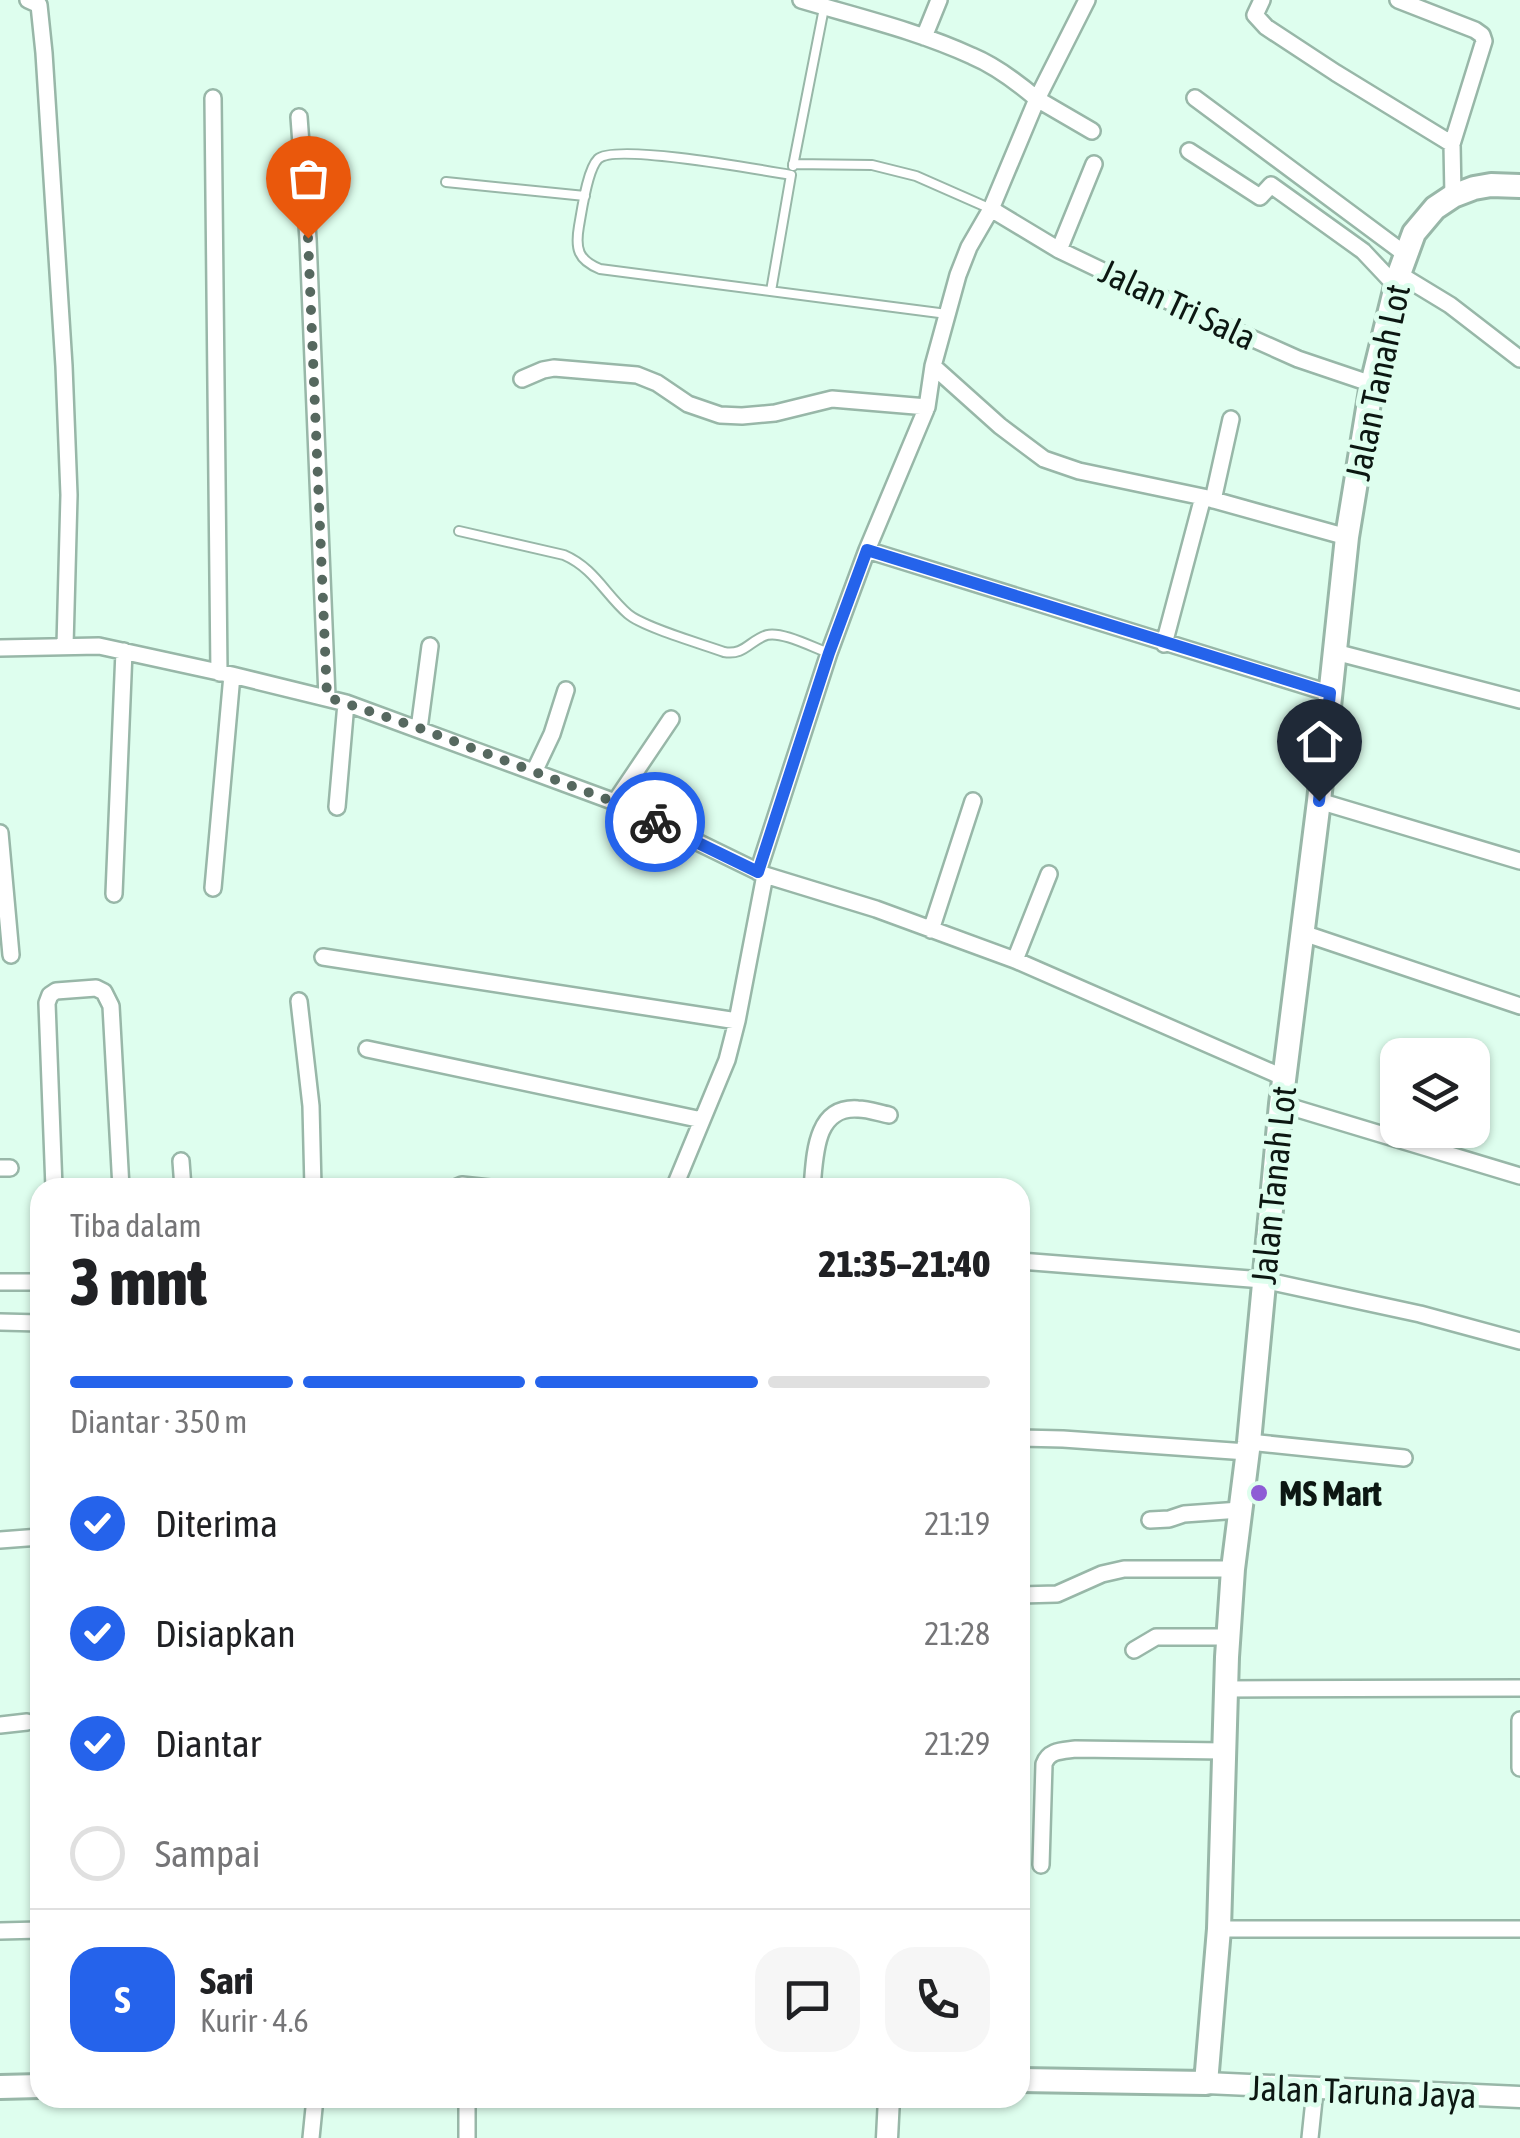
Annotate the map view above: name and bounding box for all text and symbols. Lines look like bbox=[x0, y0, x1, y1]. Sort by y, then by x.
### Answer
pin bbox=[266, 136, 351, 239]
icon: bag bbox=[281, 151, 336, 206]
street label: Jalan Tri Sala bbox=[1094, 250, 1262, 358]
street label: Jalan Tanah Lot bbox=[1337, 280, 1417, 484]
pin bbox=[1277, 699, 1362, 802]
icon: home bbox=[1292, 714, 1347, 769]
courier bbox=[605, 772, 705, 872]
icon: bike bbox=[628, 795, 683, 850]
map controls bbox=[1380, 1038, 1490, 1148]
button: layers bbox=[1380, 1038, 1490, 1148]
street label: Jalan Tanah Lot bbox=[1243, 1084, 1303, 1286]
text: Tiba dalam bbox=[70, 1207, 202, 1244]
text: 21:35–21:40 bbox=[818, 1242, 990, 1285]
text: 3 mnt bbox=[70, 1244, 207, 1319]
text: Diantar · 350 m bbox=[70, 1403, 247, 1440]
place label: MS Mart bbox=[1279, 1473, 1382, 1513]
marker: MS Mart bbox=[1248, 1482, 1270, 1504]
icon: check bbox=[70, 1496, 125, 1551]
text: Diterima bbox=[155, 1502, 278, 1545]
text: 21:19 bbox=[924, 1505, 990, 1542]
icon: check bbox=[70, 1606, 125, 1661]
text: Disiapkan bbox=[155, 1612, 296, 1655]
text: 21:28 bbox=[924, 1615, 990, 1652]
icon: check bbox=[70, 1716, 125, 1771]
text: Diantar bbox=[155, 1722, 261, 1765]
text: 21:29 bbox=[924, 1725, 990, 1762]
text: Sampai bbox=[155, 1832, 260, 1875]
button: chat bbox=[755, 1947, 860, 2052]
button: phone bbox=[885, 1947, 990, 2052]
text: Sari bbox=[200, 1959, 254, 2002]
text: S bbox=[115, 1978, 130, 2021]
text: Kurir · 4.6 bbox=[200, 2002, 308, 2039]
street label: Jalan Taruna Jaya bbox=[1249, 2067, 1477, 2115]

